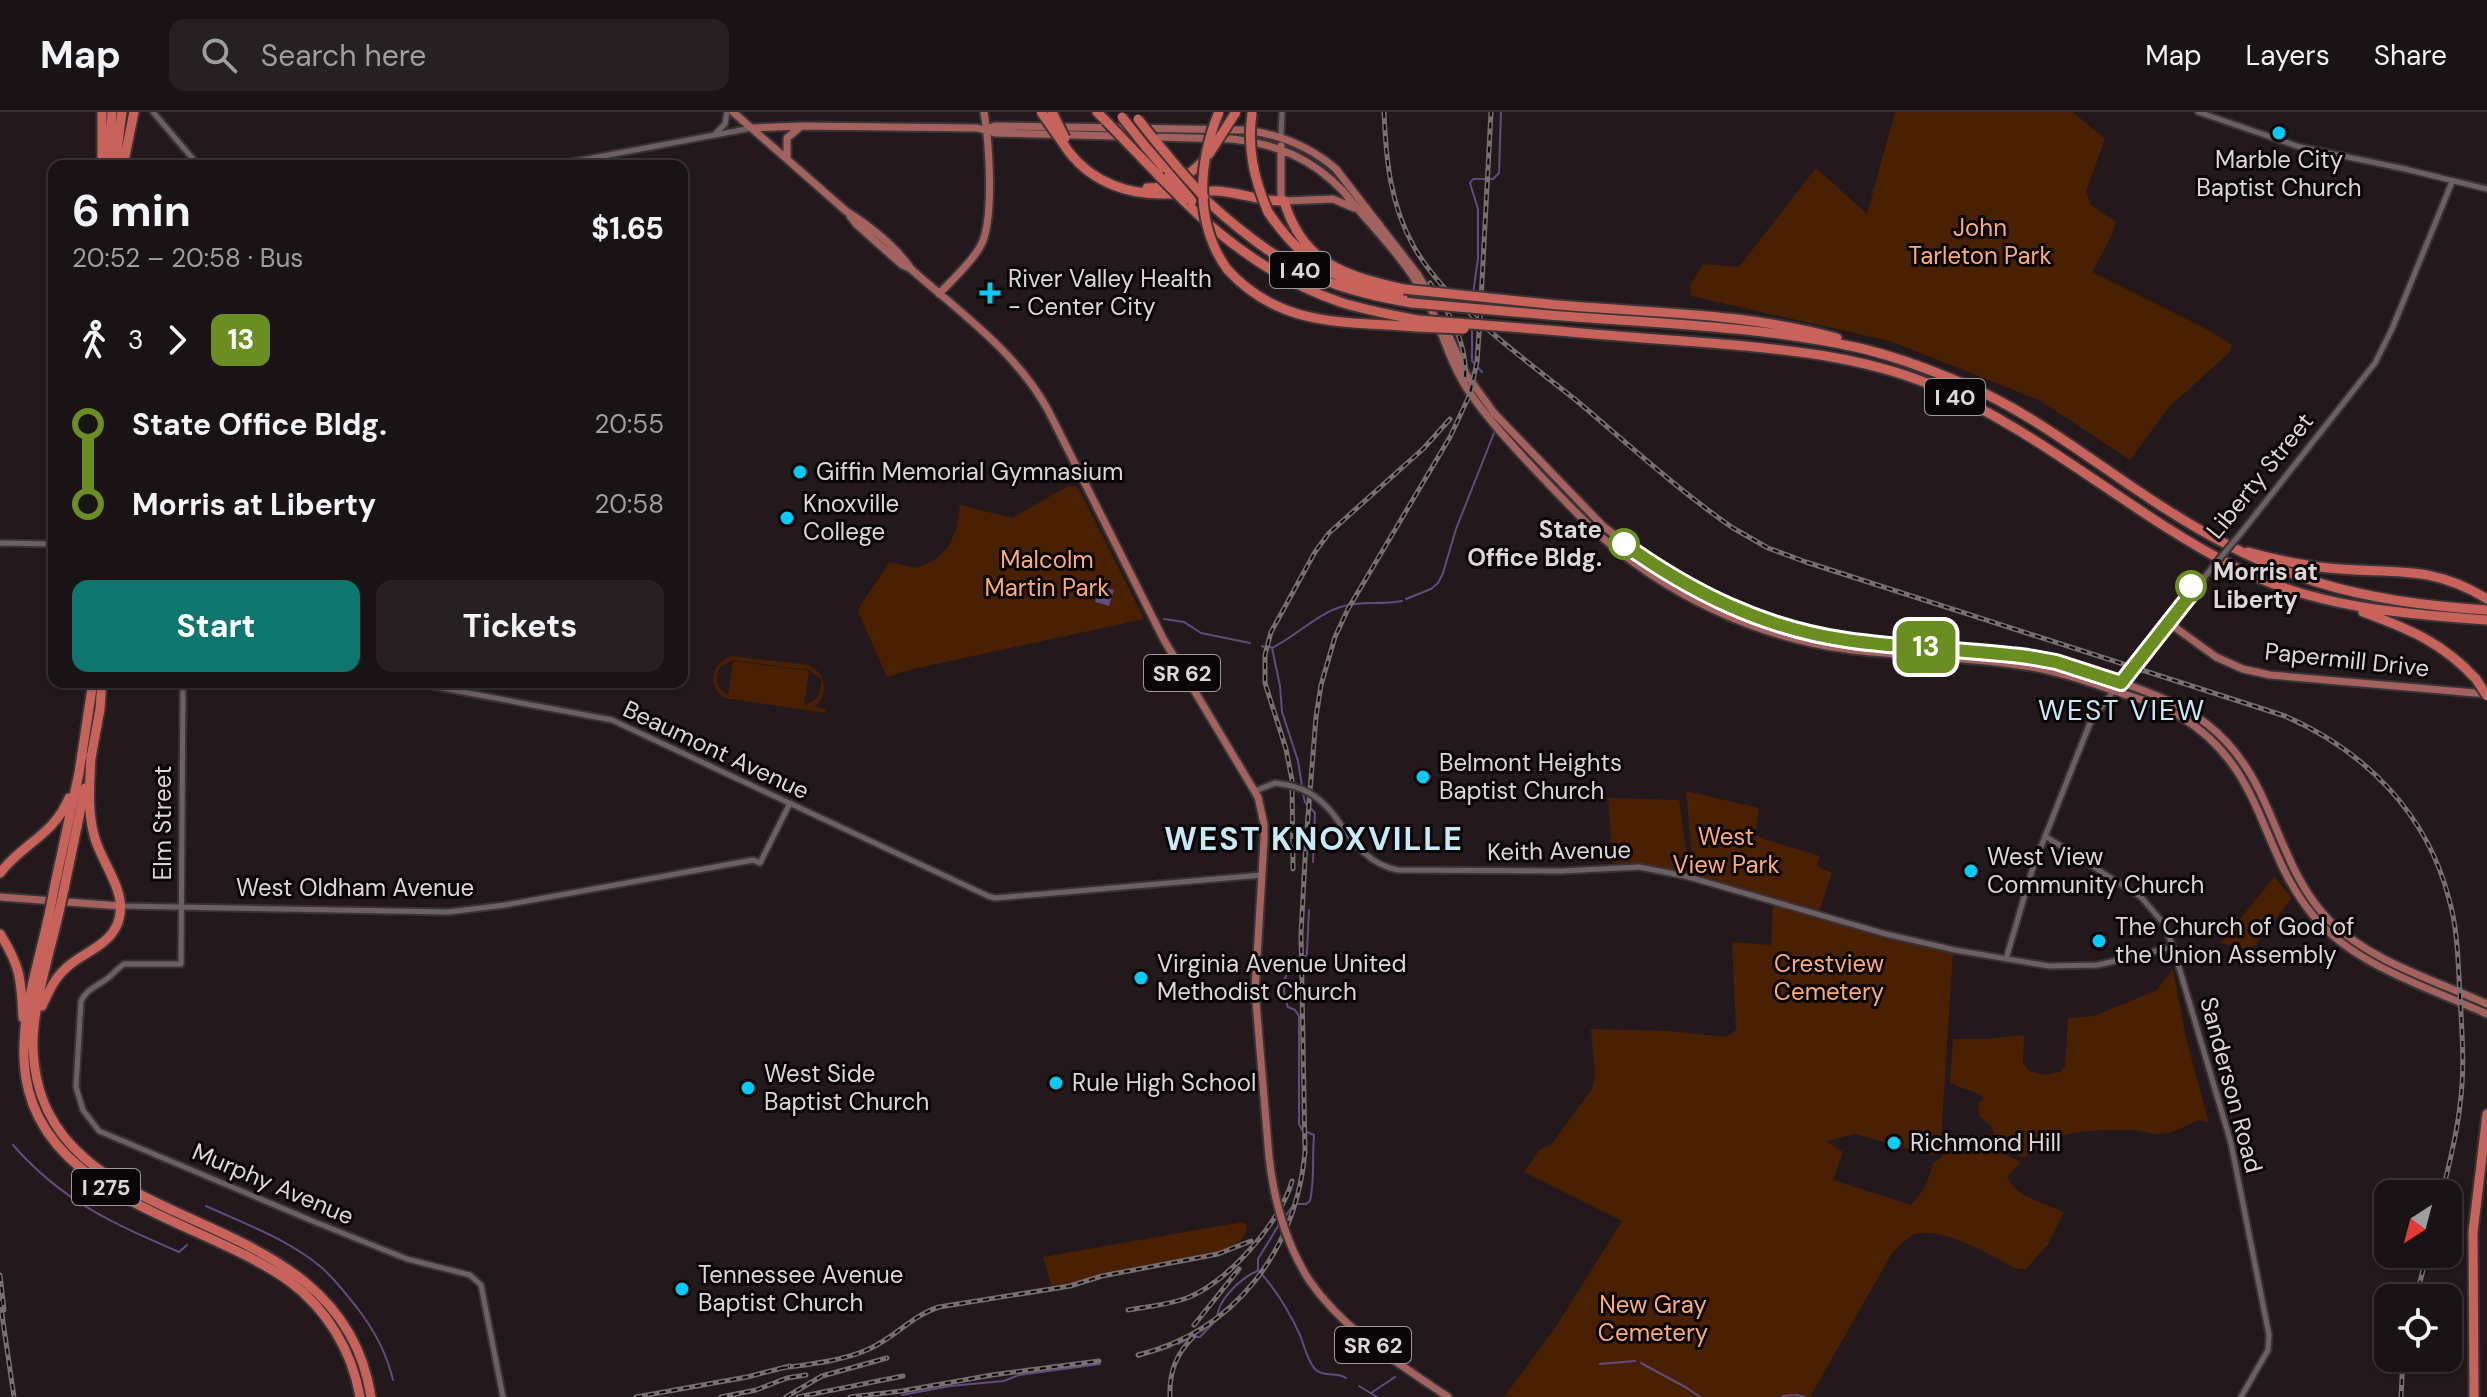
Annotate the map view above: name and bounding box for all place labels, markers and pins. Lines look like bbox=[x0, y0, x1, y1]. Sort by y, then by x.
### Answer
marker: Marble City Baptist Church bbox=[2270, 124, 2288, 142]
place label: Marble City Baptist Church bbox=[2196, 144, 2362, 203]
place label: River Valley Health - Center City bbox=[1008, 263, 1212, 322]
marker: River Valley Health - Center City bbox=[979, 282, 1001, 304]
place label: Giffin Memorial Gymnasium bbox=[816, 456, 1123, 487]
marker: Giffin Memorial Gymnasium bbox=[791, 463, 809, 481]
place label: Knoxville College bbox=[803, 488, 899, 547]
marker: Knoxville College bbox=[778, 509, 796, 527]
place label: State Office Bldg. bbox=[1467, 514, 1602, 573]
marker: State Office Bldg. bbox=[1609, 529, 1639, 559]
place label: Morris at Liberty bbox=[2213, 556, 2318, 615]
marker: Morris at Liberty bbox=[2176, 571, 2206, 601]
place label: Belmont Heights Baptist Church bbox=[1439, 747, 1622, 806]
marker: Belmont Heights Baptist Church bbox=[1414, 768, 1432, 786]
place label: West View Community Church bbox=[1987, 841, 2204, 900]
marker: West View Community Church bbox=[1962, 862, 1980, 880]
place label: The Church of God of the Union Assembly bbox=[2115, 911, 2354, 970]
marker: The Church of God of the Union Assembly bbox=[2090, 932, 2108, 950]
place label: Virginia Avenue United Methodist Church bbox=[1157, 948, 1406, 1007]
marker: Virginia Avenue United Methodist Church bbox=[1132, 969, 1150, 987]
place label: West Side Baptist Church bbox=[764, 1058, 929, 1117]
place label: Rule High School bbox=[1072, 1067, 1256, 1098]
marker: Rule High School bbox=[1047, 1074, 1065, 1092]
marker: West Side Baptist Church bbox=[739, 1079, 757, 1097]
place label: Richmond Hill bbox=[1910, 1127, 2061, 1158]
marker: Richmond Hill bbox=[1885, 1134, 1903, 1152]
place label: Tennessee Avenue Baptist Church bbox=[698, 1259, 903, 1318]
marker: Tennessee Avenue Baptist Church bbox=[673, 1280, 691, 1298]

